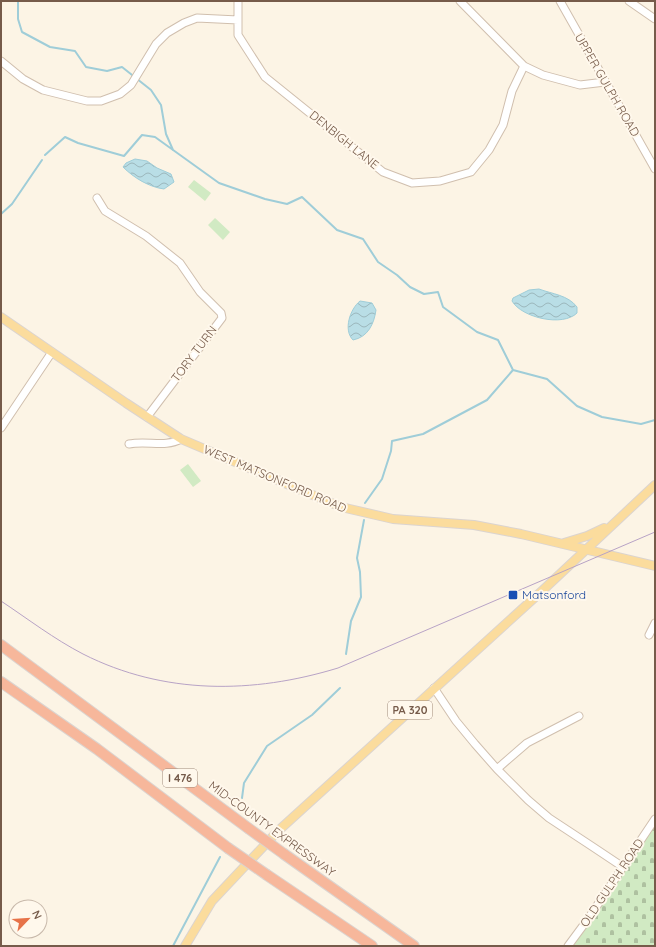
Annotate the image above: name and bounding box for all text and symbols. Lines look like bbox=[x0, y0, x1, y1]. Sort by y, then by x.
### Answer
street label: UPPER GULPH ROAD bbox=[572, 30, 643, 139]
street label: DENBIGH LANE bbox=[307, 107, 382, 172]
street label: TORY TURN bbox=[168, 323, 220, 385]
street label: WEST MATSONFORD ROAD bbox=[201, 442, 349, 516]
place label: Matsonford bbox=[522, 587, 586, 602]
marker: Matsonford bbox=[507, 589, 519, 601]
road number: PA 320 bbox=[388, 701, 432, 719]
road number: I 476 bbox=[163, 769, 197, 787]
street label: MID-COUNTY EXPRESSWAY bbox=[206, 778, 339, 880]
street label: OLD GULPH ROAD bbox=[576, 835, 647, 930]
north arrow bbox=[8, 899, 48, 939]
text: N bbox=[29, 908, 45, 921]

